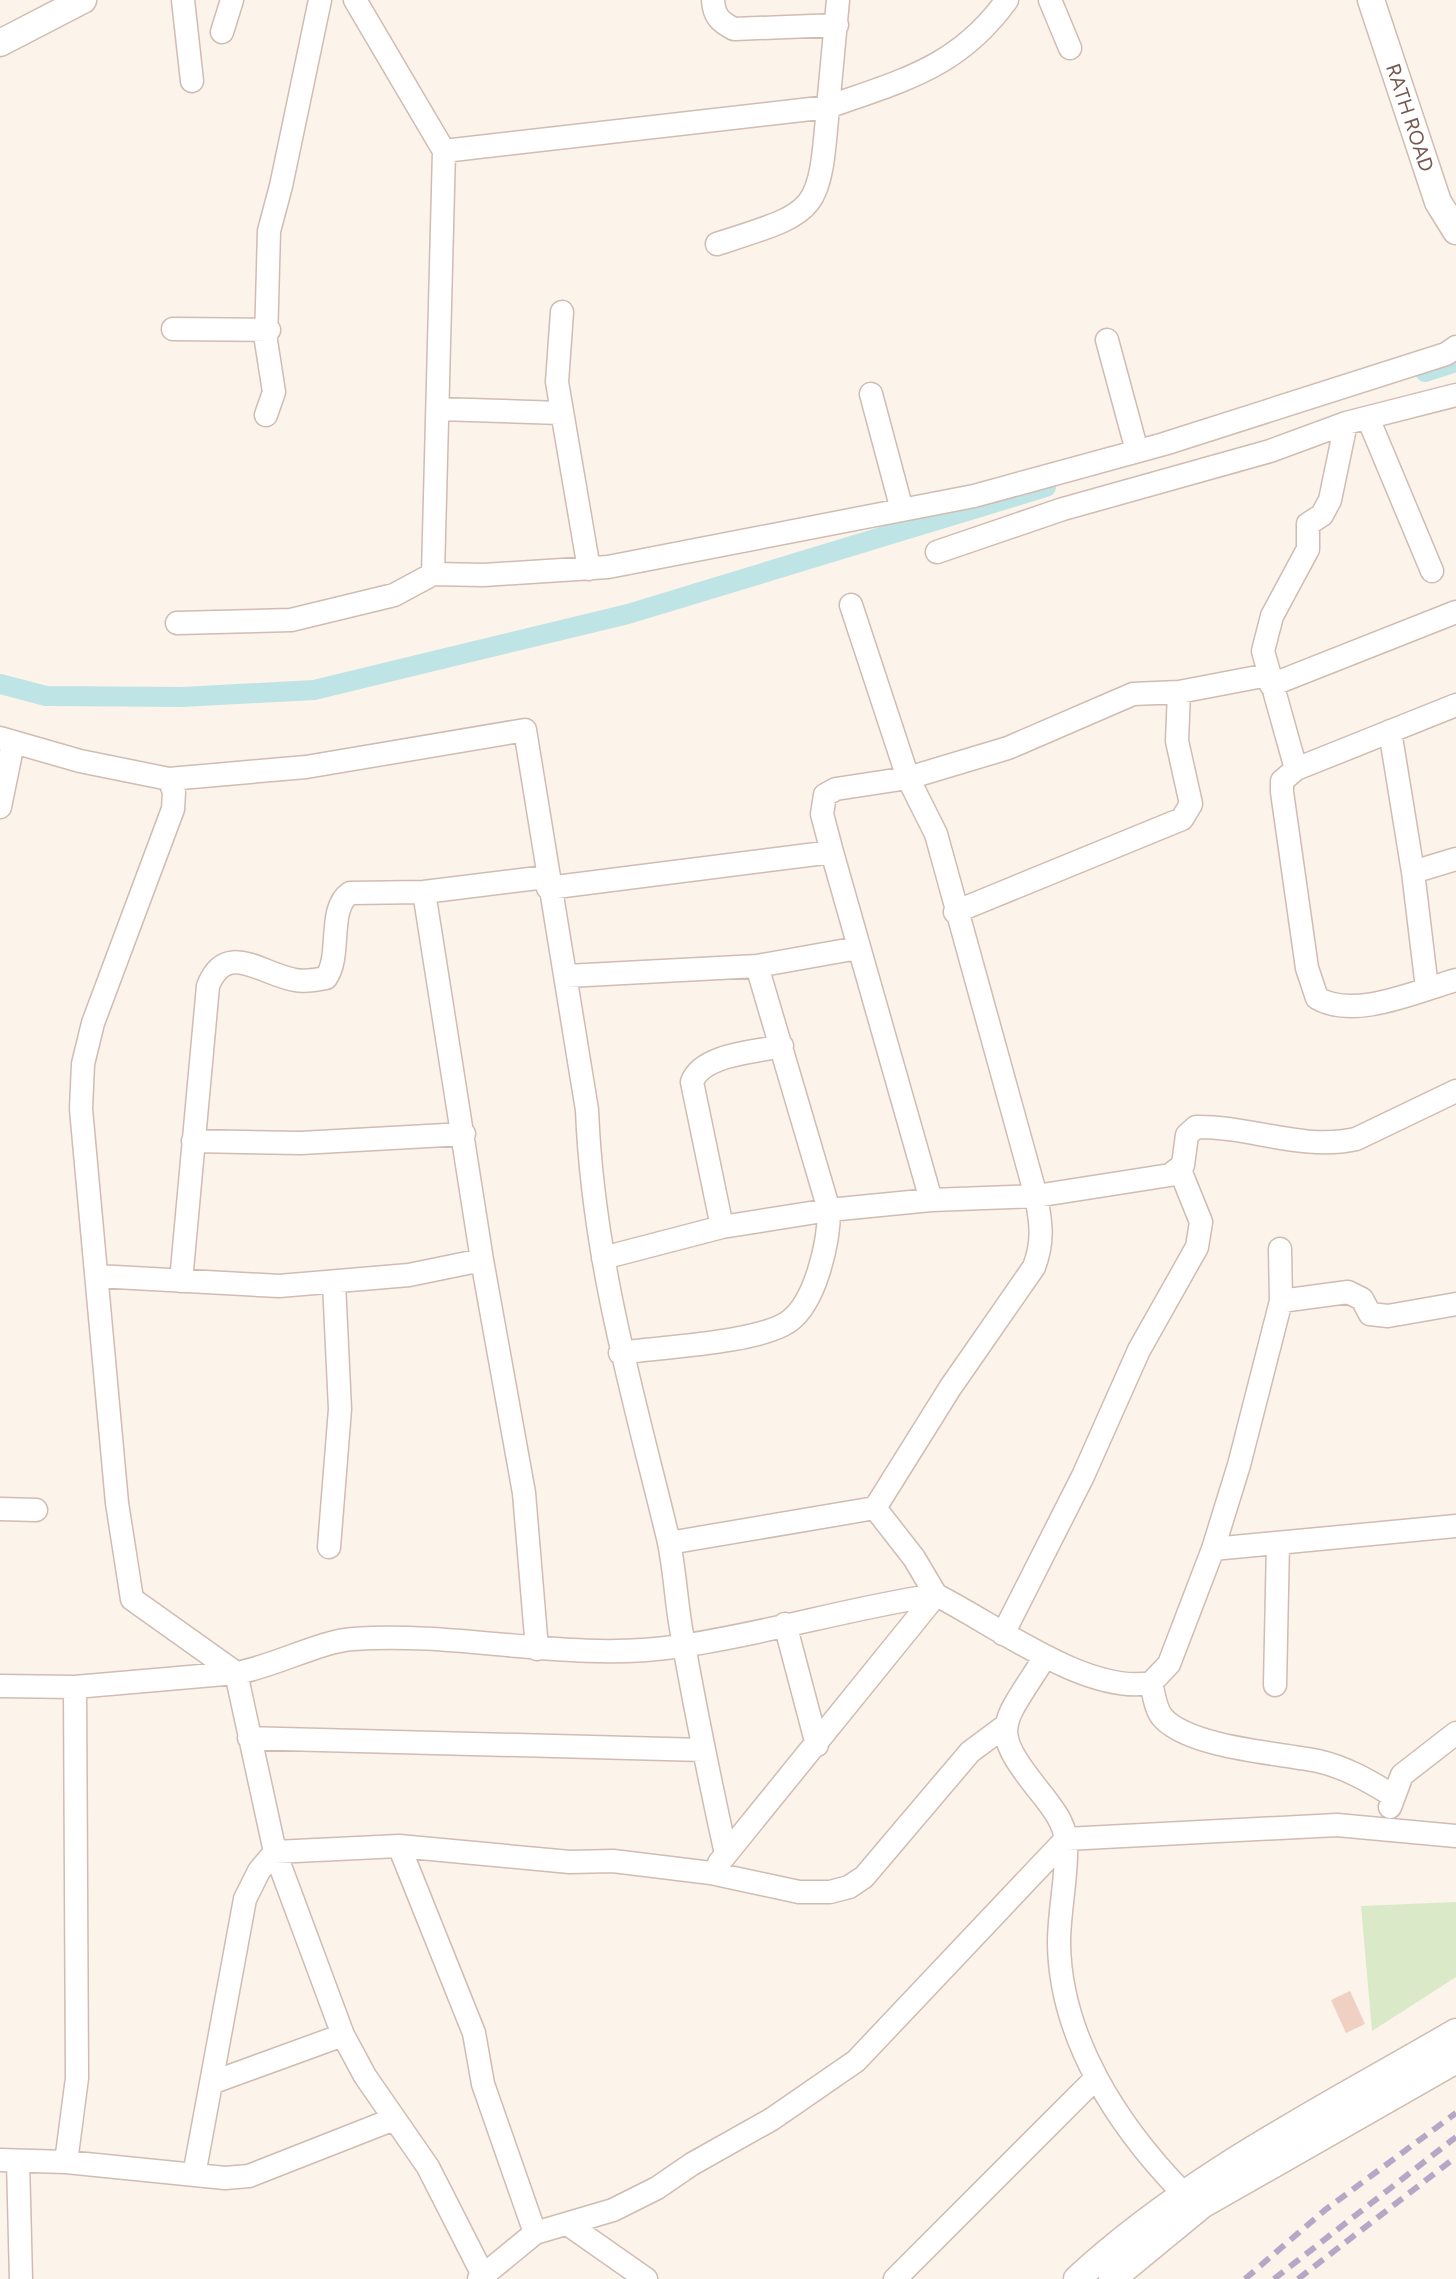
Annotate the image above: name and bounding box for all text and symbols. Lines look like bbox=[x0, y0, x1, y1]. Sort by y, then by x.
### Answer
street label: RATH ROAD bbox=[1381, 61, 1439, 175]

